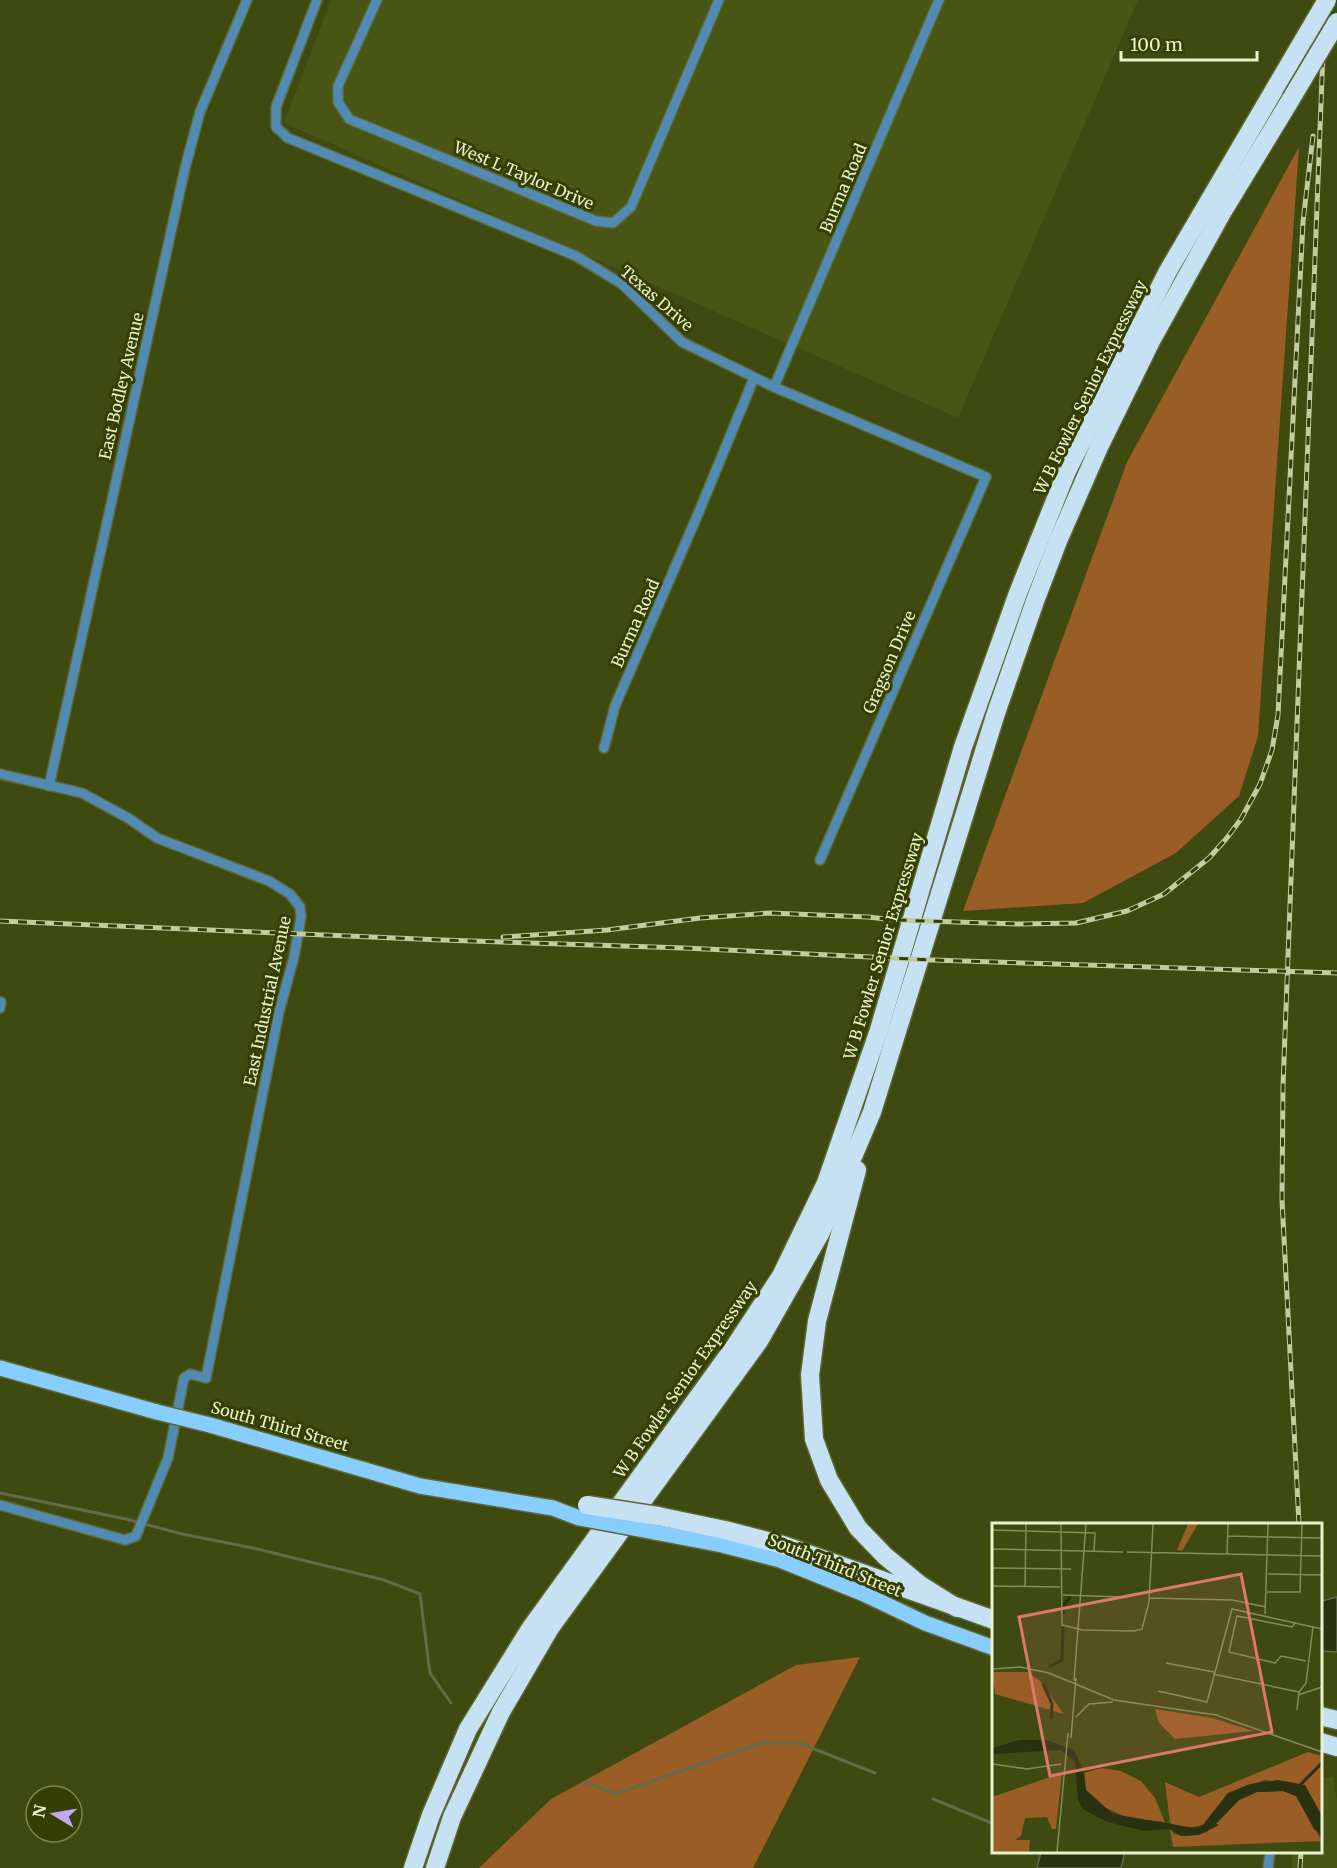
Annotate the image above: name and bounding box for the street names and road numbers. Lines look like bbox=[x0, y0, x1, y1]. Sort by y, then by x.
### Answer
street label: West L Taylor Drive bbox=[450, 136, 597, 214]
street label: Burma Road bbox=[815, 140, 871, 236]
street label: Texas Drive bbox=[616, 261, 698, 335]
street label: W B Fowler Senior Expressway bbox=[1029, 276, 1151, 498]
street label: East Bodley Avenue bbox=[94, 310, 148, 462]
street label: Burma Road bbox=[607, 575, 664, 670]
street label: Gragson Drive bbox=[858, 608, 920, 716]
street label: W B Fowler Senior Expressway bbox=[839, 830, 927, 1063]
street label: East Industrial Avenue bbox=[239, 914, 295, 1088]
street label: W B Fowler Senior Expressway bbox=[609, 1276, 761, 1482]
street label: South Third Street bbox=[209, 1397, 352, 1455]
street label: South Third Street bbox=[765, 1529, 905, 1601]

